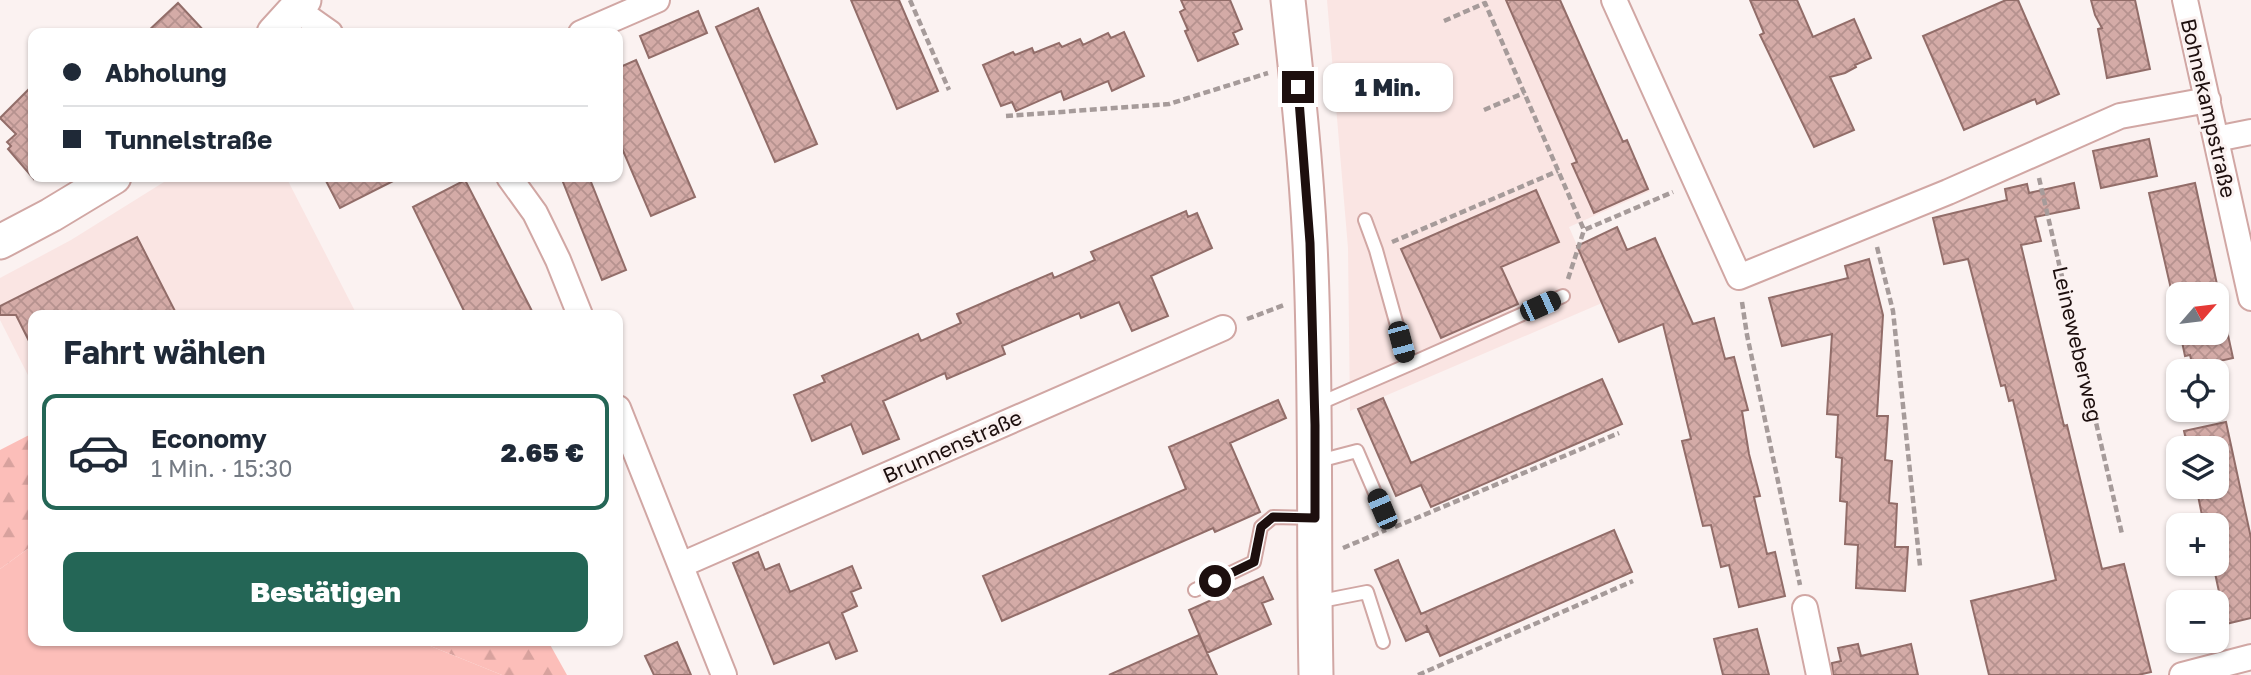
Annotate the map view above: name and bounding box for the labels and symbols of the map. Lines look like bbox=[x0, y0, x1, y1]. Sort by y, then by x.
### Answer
street label: Bohnekampstraße bbox=[2176, 16, 2242, 200]
callout: 1 Min. bbox=[1322, 62, 1452, 112]
route end bbox=[1282, 71, 1314, 103]
street label: Leineweberweg bbox=[2047, 264, 2109, 424]
north arrow bbox=[2166, 282, 2230, 345]
car bbox=[1517, 288, 1564, 324]
car bbox=[1386, 319, 1417, 365]
street label: Brunnenstraße bbox=[878, 404, 1026, 488]
car bbox=[1365, 486, 1400, 532]
route start bbox=[1199, 565, 1231, 597]

